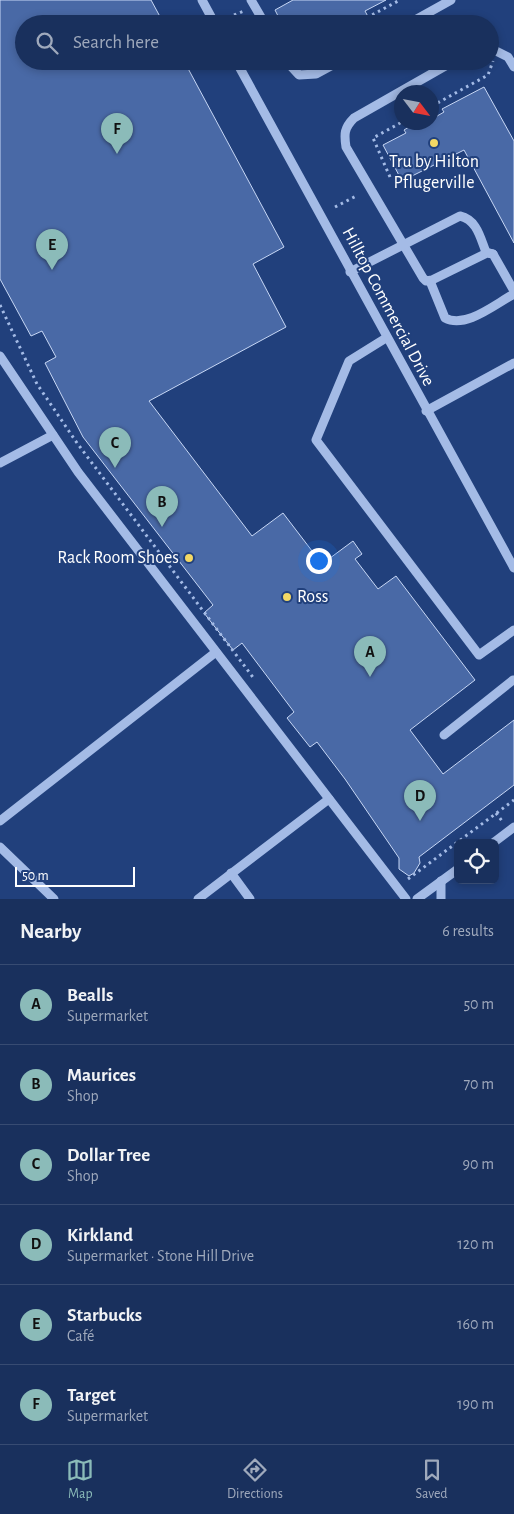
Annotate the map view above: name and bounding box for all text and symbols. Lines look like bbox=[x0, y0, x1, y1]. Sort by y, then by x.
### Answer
search box bbox=[15, 15, 499, 70]
icon: search bbox=[33, 29, 61, 57]
text: Search here bbox=[73, 33, 159, 52]
north arrow bbox=[394, 85, 439, 130]
pin: F bbox=[101, 113, 133, 154]
marker: Tru by Hilton Pflugerville bbox=[428, 137, 440, 149]
place label: Tru by Hilton Pflugerville bbox=[389, 153, 479, 192]
street label: Hilltop Commercial Drive bbox=[339, 225, 437, 389]
pin: E bbox=[36, 229, 68, 270]
pin: C bbox=[99, 427, 131, 468]
pin: B bbox=[146, 486, 178, 527]
your location bbox=[306, 548, 332, 574]
place label: Rack Room Shoes bbox=[57, 549, 179, 567]
marker: Rack Room Shoes bbox=[183, 552, 195, 564]
place label: Ross bbox=[297, 588, 329, 606]
marker: Ross bbox=[281, 591, 293, 603]
pin: A bbox=[354, 636, 386, 677]
pin: D bbox=[404, 780, 436, 821]
map controls bbox=[454, 839, 499, 884]
button: locate bbox=[454, 839, 499, 884]
scale bar bbox=[15, 864, 135, 887]
text: 50 m bbox=[22, 869, 49, 883]
text: Nearby bbox=[20, 921, 81, 942]
text: 6 results bbox=[442, 923, 494, 939]
text: Bealls bbox=[67, 986, 113, 1005]
text: A bbox=[31, 996, 41, 1012]
text: 50 m bbox=[463, 996, 494, 1012]
text: Supermarket bbox=[67, 1008, 148, 1024]
text: Maurices bbox=[67, 1066, 136, 1085]
text: B bbox=[31, 1076, 41, 1092]
text: 70 m bbox=[463, 1076, 494, 1092]
text: Shop bbox=[67, 1088, 99, 1104]
text: Dollar Tree bbox=[67, 1146, 150, 1165]
text: C bbox=[32, 1156, 40, 1172]
text: 90 m bbox=[463, 1156, 494, 1172]
text: Shop bbox=[67, 1168, 99, 1184]
text: Kirkland bbox=[67, 1226, 133, 1245]
text: D bbox=[31, 1236, 41, 1252]
text: 120 m bbox=[457, 1236, 494, 1252]
text: Supermarket · Stone Hill Drive bbox=[67, 1248, 254, 1264]
text: Starbucks bbox=[67, 1306, 142, 1325]
text: E bbox=[32, 1316, 40, 1332]
text: 160 m bbox=[457, 1316, 494, 1332]
text: Café bbox=[67, 1328, 95, 1344]
text: Target bbox=[67, 1386, 116, 1405]
text: F bbox=[32, 1396, 40, 1412]
text: 190 m bbox=[457, 1396, 494, 1412]
text: Supermarket bbox=[67, 1408, 148, 1424]
tab: Map bbox=[66, 1456, 94, 1503]
tab: Directions bbox=[227, 1456, 283, 1503]
tab: Saved bbox=[416, 1456, 448, 1503]

